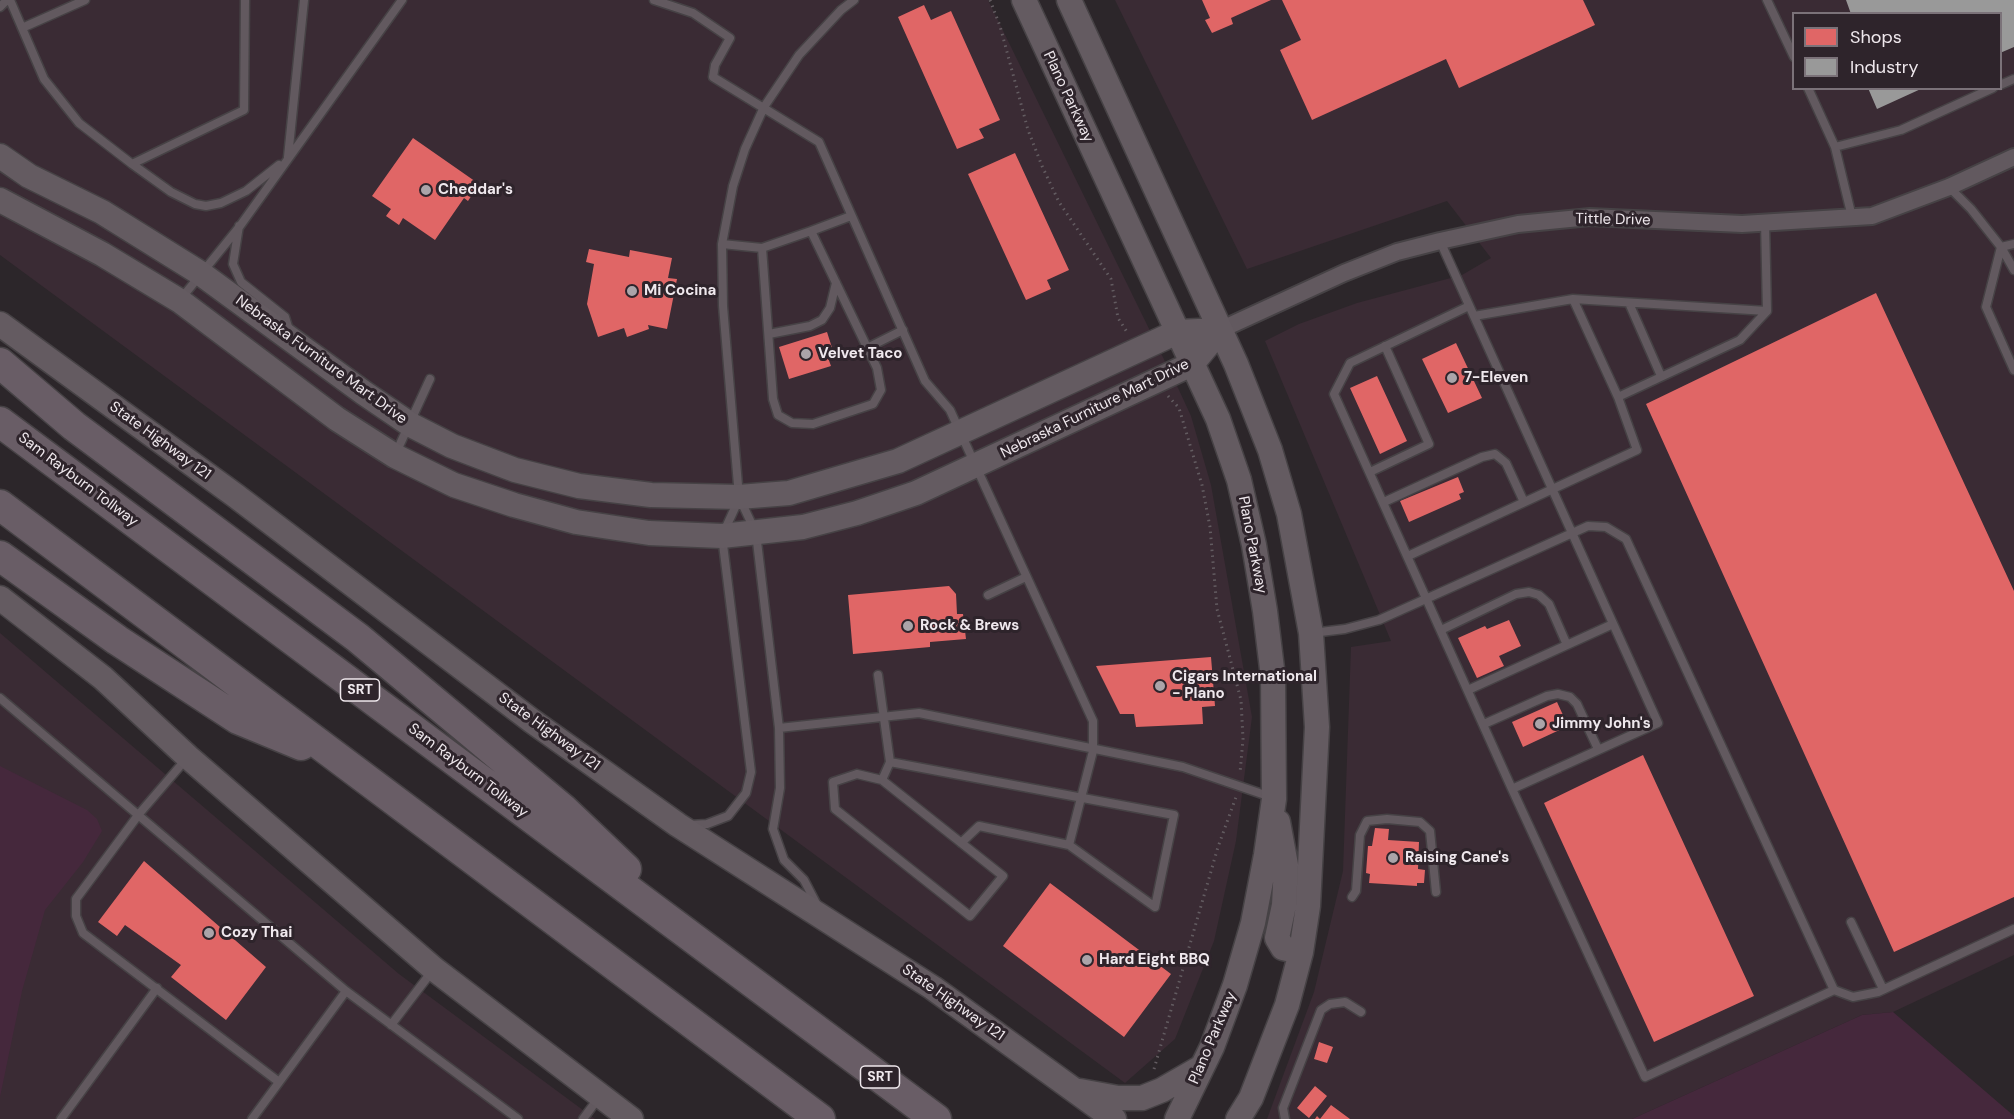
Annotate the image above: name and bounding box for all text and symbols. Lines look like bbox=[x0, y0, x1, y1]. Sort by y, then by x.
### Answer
legend bbox=[1792, 12, 2002, 90]
text: Shops bbox=[1850, 25, 1902, 49]
street label: Plano Parkway bbox=[1039, 48, 1097, 146]
text: Industry bbox=[1850, 55, 1919, 79]
place label: Cheddar's bbox=[438, 181, 513, 199]
marker: Cheddar's bbox=[419, 183, 433, 197]
street label: Tittle Drive bbox=[1575, 210, 1651, 230]
place label: Mi Cocina bbox=[644, 282, 716, 300]
marker: Mi Cocina bbox=[625, 284, 639, 298]
street label: Nebraska Furniture Mart Drive bbox=[232, 292, 410, 428]
place label: Velvet Taco bbox=[818, 345, 902, 363]
marker: Velvet Taco bbox=[799, 347, 813, 361]
street label: Nebraska Furniture Mart Drive bbox=[998, 355, 1192, 463]
place label: 7-Eleven bbox=[1464, 369, 1528, 387]
marker: 7-Eleven bbox=[1445, 371, 1459, 385]
street label: State Highway 121 bbox=[106, 398, 214, 484]
street label: Sam Rayburn Tollway bbox=[15, 429, 141, 531]
street label: Plano Parkway bbox=[1234, 495, 1270, 595]
place label: Rock & Brews bbox=[920, 617, 1019, 635]
marker: Rock & Brews bbox=[901, 619, 915, 633]
place label: Cigars International - Plano bbox=[1172, 668, 1317, 703]
road number: SRT bbox=[340, 679, 380, 701]
marker: Cigars International - Plano bbox=[1153, 679, 1167, 693]
street label: State Highway 121 bbox=[495, 689, 603, 775]
place label: Jimmy John's bbox=[1552, 715, 1651, 733]
marker: Jimmy John's bbox=[1533, 717, 1547, 731]
street label: Sam Rayburn Tollway bbox=[405, 720, 531, 822]
place label: Raising Cane's bbox=[1405, 849, 1509, 867]
marker: Raising Cane's bbox=[1386, 851, 1400, 865]
place label: Cozy Thai bbox=[221, 924, 292, 942]
marker: Cozy Thai bbox=[202, 926, 216, 940]
place label: Hard Eight BBQ bbox=[1099, 951, 1210, 969]
marker: Hard Eight BBQ bbox=[1080, 953, 1094, 967]
street label: State Highway 121 bbox=[898, 961, 1008, 1045]
street label: Plano Parkway bbox=[1185, 989, 1241, 1087]
road number: SRT bbox=[860, 1066, 900, 1088]

